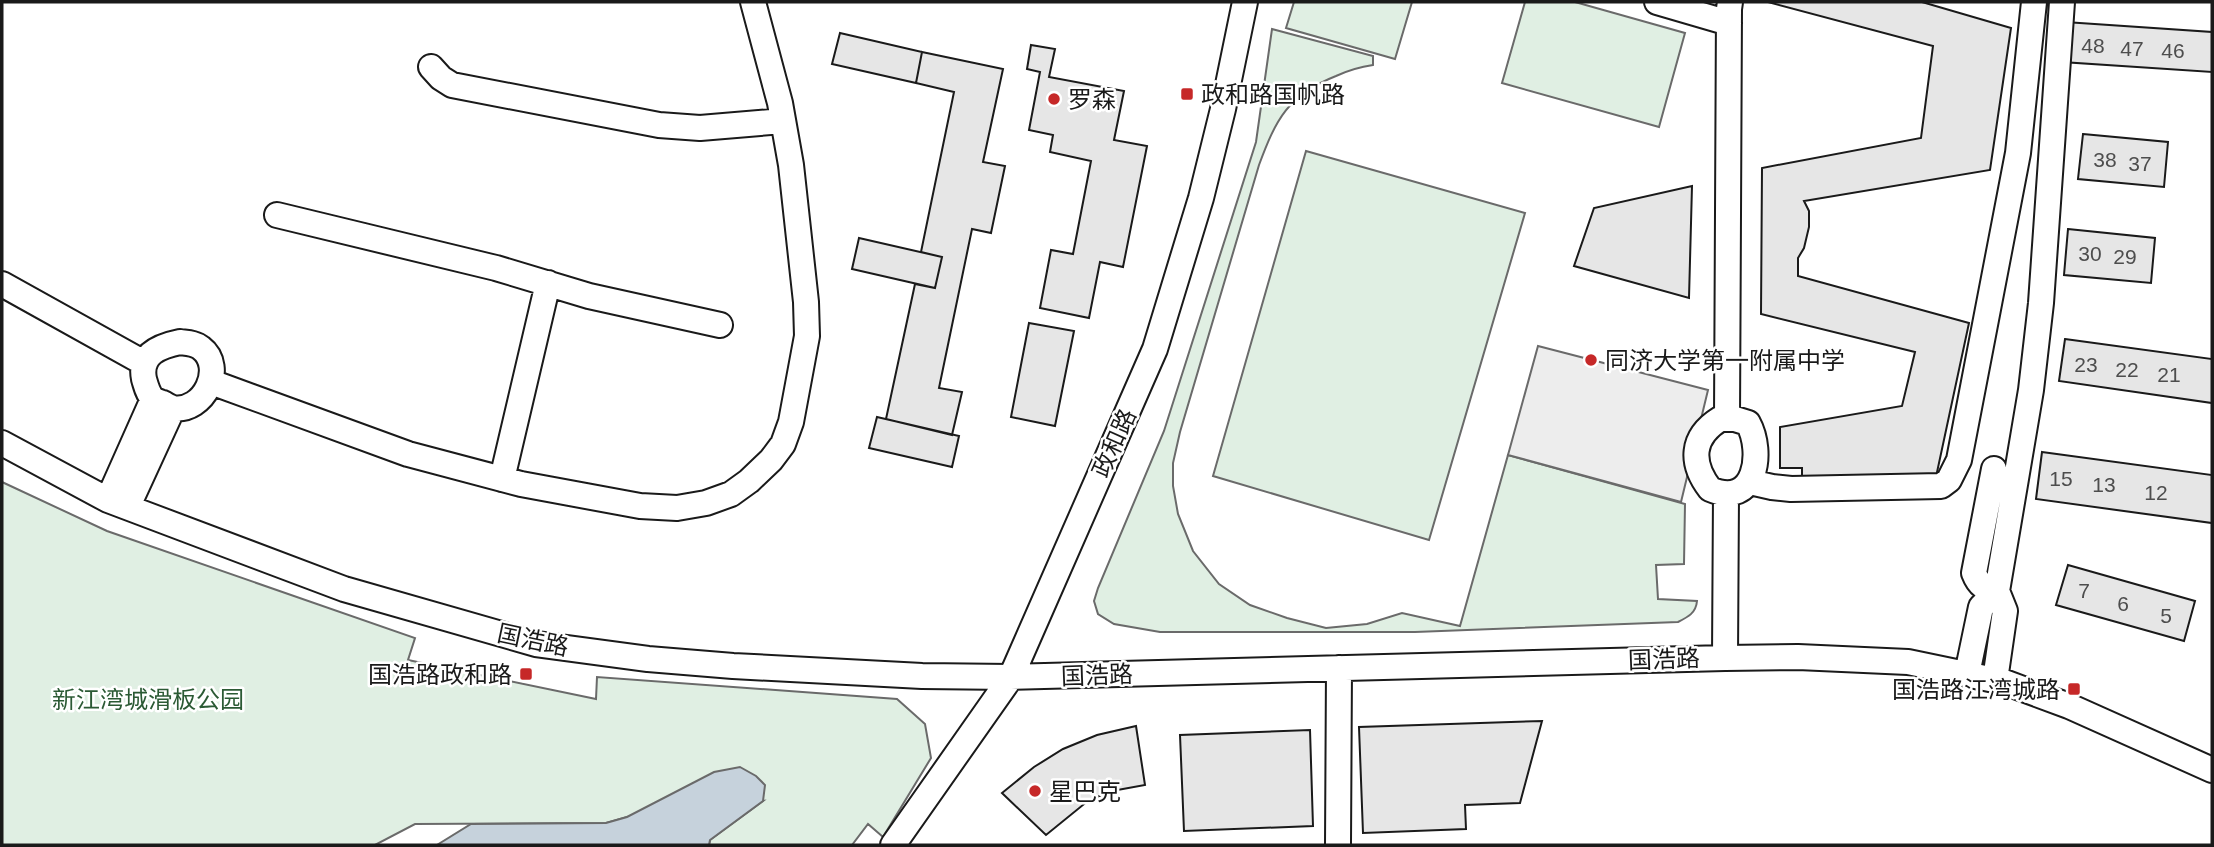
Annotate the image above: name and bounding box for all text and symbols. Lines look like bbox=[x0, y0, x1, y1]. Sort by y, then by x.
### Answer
house number: 48 bbox=[2081, 34, 2105, 57]
house number: 47 bbox=[2120, 37, 2144, 60]
house number: 46 bbox=[2161, 39, 2185, 62]
place label: 政和路国帆路 bbox=[1201, 81, 1345, 108]
place label: 罗森 bbox=[1068, 86, 1116, 113]
marker: 政和路国帆路 bbox=[1179, 86, 1195, 102]
marker: 罗森 bbox=[1046, 91, 1062, 107]
house number: 38 bbox=[2093, 148, 2117, 171]
house number: 37 bbox=[2128, 152, 2152, 175]
house number: 30 bbox=[2078, 242, 2102, 265]
house number: 29 bbox=[2113, 245, 2137, 268]
place label: 同济大学第一附属中学 bbox=[1605, 347, 1845, 374]
marker: 同济大学第一附属中学 bbox=[1583, 352, 1599, 368]
house number: 23 bbox=[2074, 353, 2098, 376]
house number: 22 bbox=[2115, 358, 2139, 381]
house number: 21 bbox=[2157, 363, 2181, 386]
street label: 政和路 bbox=[1087, 405, 1141, 481]
house number: 15 bbox=[2049, 467, 2073, 490]
house number: 13 bbox=[2092, 473, 2116, 496]
house number: 12 bbox=[2144, 481, 2168, 504]
house number: 7 bbox=[2078, 579, 2090, 602]
house number: 6 bbox=[2117, 592, 2129, 615]
house number: 5 bbox=[2160, 604, 2172, 627]
street label: 国浩路 bbox=[495, 619, 571, 661]
street label: 国浩路 bbox=[1628, 644, 1700, 674]
street label: 国浩路 bbox=[1061, 660, 1133, 690]
place label: 国浩路政和路 bbox=[368, 661, 512, 688]
marker: 国浩路政和路 bbox=[518, 666, 534, 682]
place label: 国浩路江湾城路 bbox=[1892, 676, 2060, 703]
marker: 国浩路江湾城路 bbox=[2066, 681, 2082, 697]
park label: 新江湾城滑板公园 bbox=[52, 686, 244, 713]
place label: 星巴克 bbox=[1049, 778, 1121, 805]
marker: 星巴克 bbox=[1027, 783, 1043, 799]

